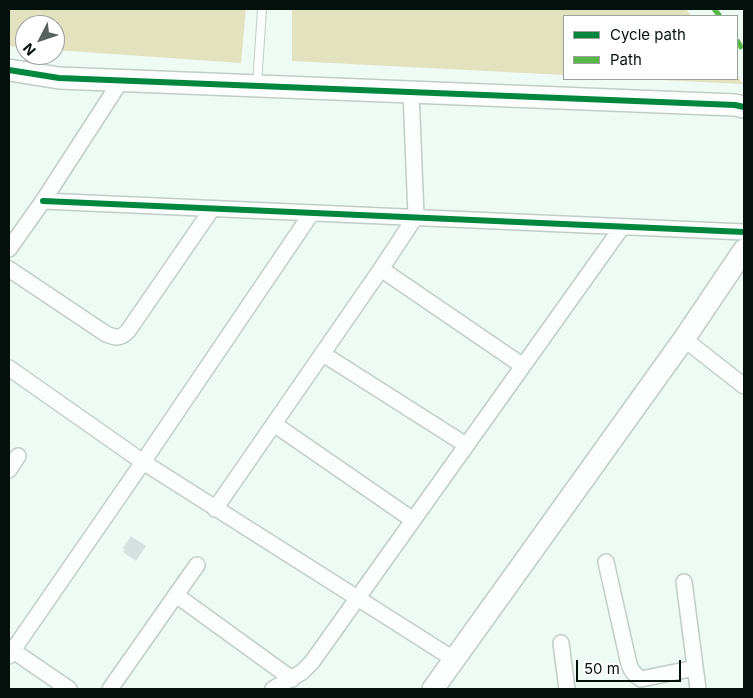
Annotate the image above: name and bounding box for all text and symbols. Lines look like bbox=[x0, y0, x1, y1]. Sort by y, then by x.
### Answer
north arrow bbox=[15, 15, 65, 65]
legend bbox=[563, 15, 738, 80]
text: Cycle path bbox=[610, 25, 686, 44]
text: N bbox=[19, 40, 39, 59]
text: Path bbox=[610, 50, 642, 69]
scale bar bbox=[578, 650, 683, 682]
text: 50 m bbox=[584, 659, 620, 678]

